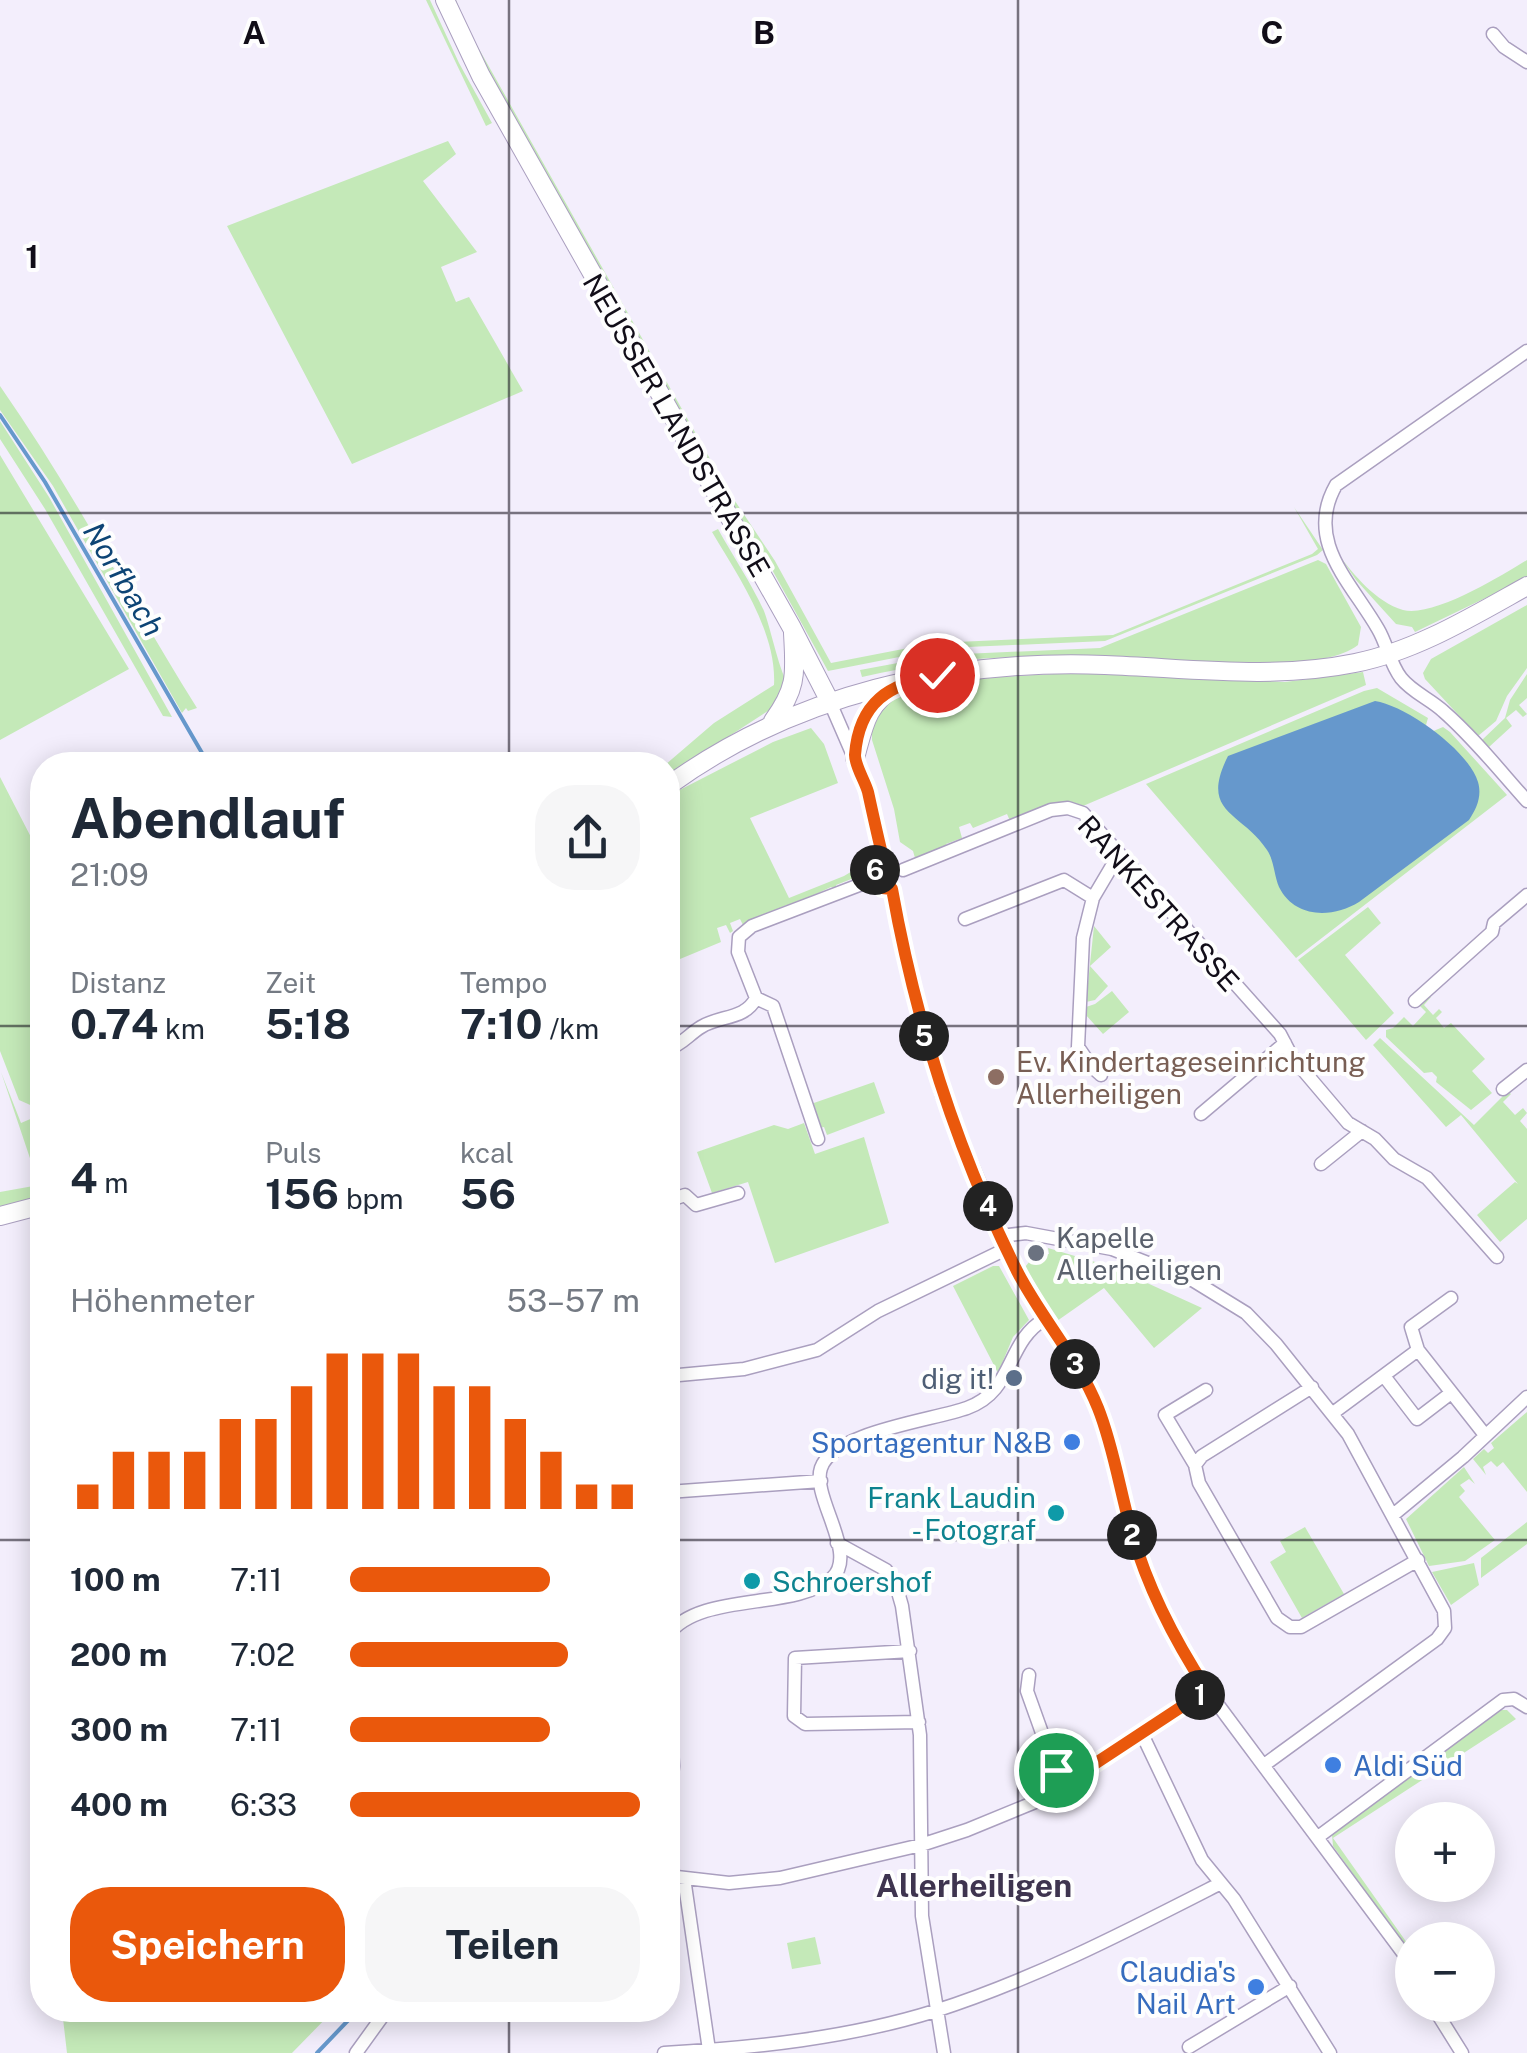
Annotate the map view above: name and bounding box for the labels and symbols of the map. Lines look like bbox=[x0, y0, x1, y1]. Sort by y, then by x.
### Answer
text: A bbox=[242, 14, 266, 51]
text: B bbox=[753, 14, 775, 51]
text: C bbox=[1261, 14, 1283, 51]
text: 1 bbox=[25, 238, 39, 275]
street label: NEUSSER LANDSTRASSE bbox=[577, 268, 777, 582]
water label: Norfbach bbox=[76, 515, 172, 643]
pin bbox=[895, 633, 980, 718]
street label: RANKESTRASSE bbox=[1071, 808, 1247, 998]
pin: 6 bbox=[850, 845, 900, 895]
pin: 5 bbox=[899, 1011, 949, 1061]
place label: Ev. Kindertageseinrichtung Allerheiligen bbox=[1016, 1045, 1366, 1110]
marker: Ev. Kindertageseinrichtung Allerheiligen bbox=[985, 1066, 1007, 1088]
pin: 4 bbox=[963, 1181, 1013, 1231]
place label: Kapelle Allerheiligen bbox=[1056, 1221, 1222, 1286]
marker: Kapelle Allerheiligen bbox=[1025, 1242, 1047, 1264]
pin: 3 bbox=[1050, 1339, 1100, 1389]
place label: dig it! bbox=[921, 1362, 994, 1395]
marker: dig it! bbox=[1003, 1367, 1025, 1389]
place label: Sportagentur N&B bbox=[811, 1426, 1052, 1459]
marker: Sportagentur N&B bbox=[1061, 1431, 1083, 1453]
place label: Frank Laudin - Fotograf bbox=[867, 1481, 1036, 1546]
marker: Frank Laudin - Fotograf bbox=[1045, 1502, 1067, 1524]
pin: 2 bbox=[1107, 1510, 1157, 1560]
place label: Schroershof bbox=[772, 1565, 932, 1598]
marker: Schroershof bbox=[741, 1570, 763, 1592]
pin: 1 bbox=[1175, 1670, 1225, 1720]
pin bbox=[1014, 1728, 1099, 1813]
place label: Aldi Süd bbox=[1353, 1749, 1463, 1782]
marker: Aldi Süd bbox=[1322, 1754, 1344, 1776]
district label: Allerheiligen bbox=[876, 1867, 1072, 1904]
place label: Claudia's Nail Art bbox=[1120, 1955, 1236, 2020]
marker: Claudia's Nail Art bbox=[1245, 1976, 1267, 1998]

